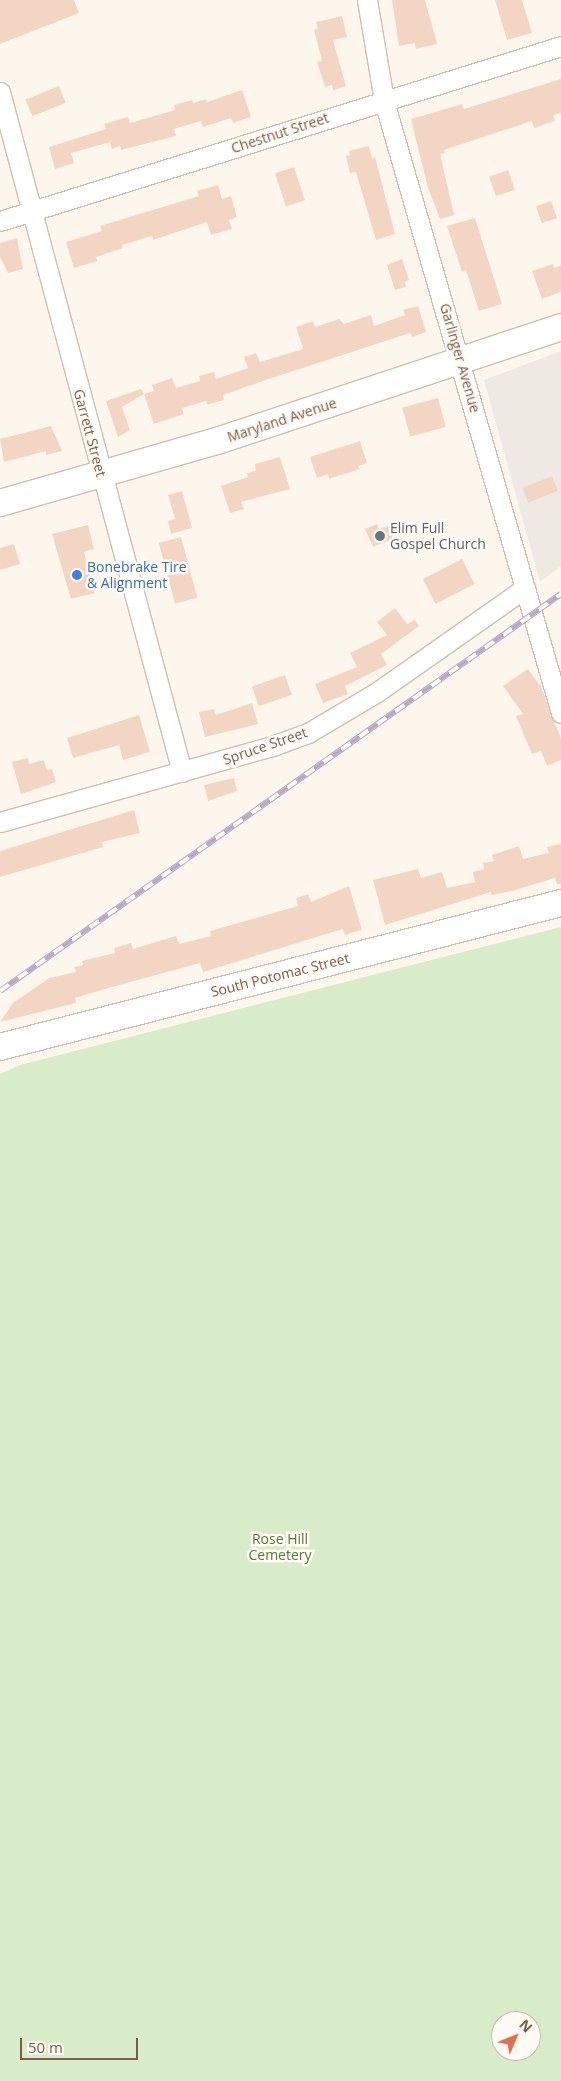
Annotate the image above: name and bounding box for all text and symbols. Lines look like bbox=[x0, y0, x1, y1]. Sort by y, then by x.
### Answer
street label: Chestnut Street bbox=[229, 109, 331, 157]
street label: Garlinger Avenue bbox=[436, 301, 484, 415]
street label: Garrett Street bbox=[70, 387, 110, 479]
street label: Maryland Avenue bbox=[225, 394, 339, 446]
place label: Elim Full Gospel Church bbox=[390, 520, 486, 552]
marker: Elim Full Gospel Church bbox=[374, 530, 386, 542]
place label: Bonebrake Tire & Alignment bbox=[87, 559, 187, 592]
marker: Bonebrake Tire & Alignment bbox=[71, 569, 83, 581]
street label: Spruce Street bbox=[221, 724, 309, 768]
street label: South Potomac Street bbox=[209, 950, 351, 1000]
park label: Rose Hill Cemetery bbox=[248, 1531, 312, 1564]
north arrow bbox=[491, 2011, 541, 2061]
text: N bbox=[516, 2015, 537, 2036]
scale bar bbox=[22, 2028, 140, 2060]
text: 50 m bbox=[28, 2037, 63, 2057]

